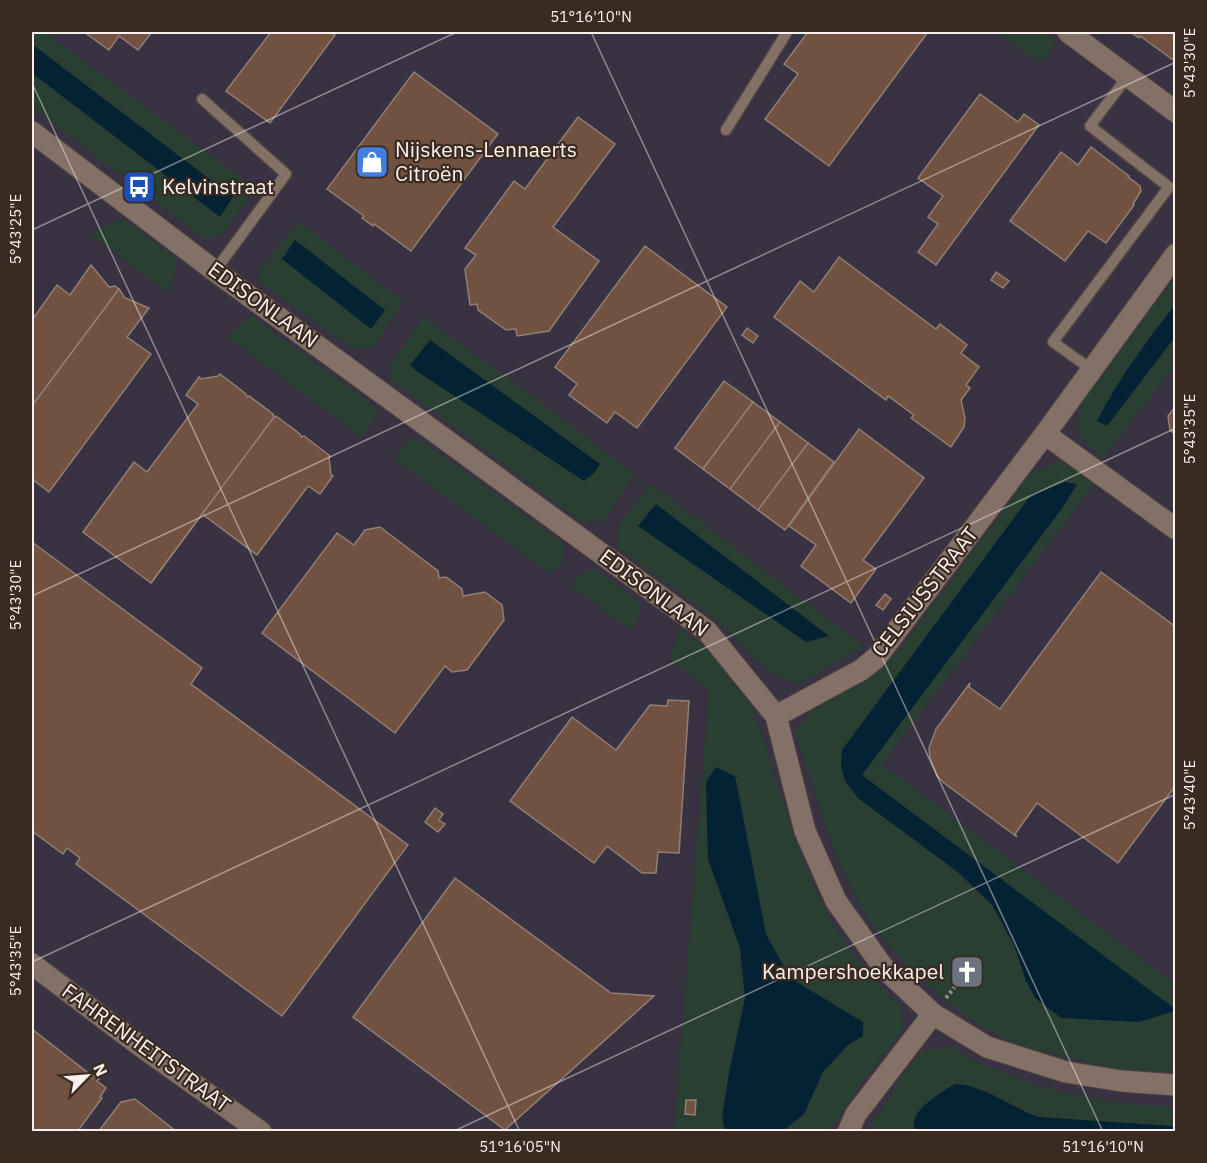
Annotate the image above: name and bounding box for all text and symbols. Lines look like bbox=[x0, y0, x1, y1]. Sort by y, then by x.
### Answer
text: 51°16'10"N bbox=[550, 7, 632, 26]
text: 5°43'30"E bbox=[1180, 28, 1199, 98]
place label: Nijskens-Lennaerts Citroën bbox=[395, 135, 577, 187]
shop icon: Nijskens-Lennaerts Citroën bbox=[354, 144, 390, 180]
bus stop icon: Kelvinstraat bbox=[121, 169, 157, 205]
place label: Kelvinstraat bbox=[162, 172, 274, 200]
text: 5°43'25"E bbox=[6, 194, 25, 264]
street label: EDISONLAAN bbox=[203, 255, 324, 354]
text: 5°43'35"E bbox=[1180, 394, 1199, 464]
street label: CELSIUSSTRAAT bbox=[865, 521, 984, 662]
street label: EDISONLAAN bbox=[594, 542, 715, 642]
text: 5°43'30"E bbox=[6, 560, 25, 630]
text: 5°43'40"E bbox=[1180, 760, 1199, 830]
text: 5°43'35"E bbox=[6, 926, 25, 996]
church icon: Kampershoekkapel bbox=[949, 954, 985, 990]
place label: Kampershoekkapel bbox=[762, 957, 944, 985]
street label: FAHRENHEITSTRAAT bbox=[57, 978, 235, 1118]
north arrow bbox=[57, 1046, 117, 1106]
text: 51°16'05"N bbox=[479, 1137, 561, 1156]
text: 51°16'10"N bbox=[1062, 1137, 1144, 1156]

